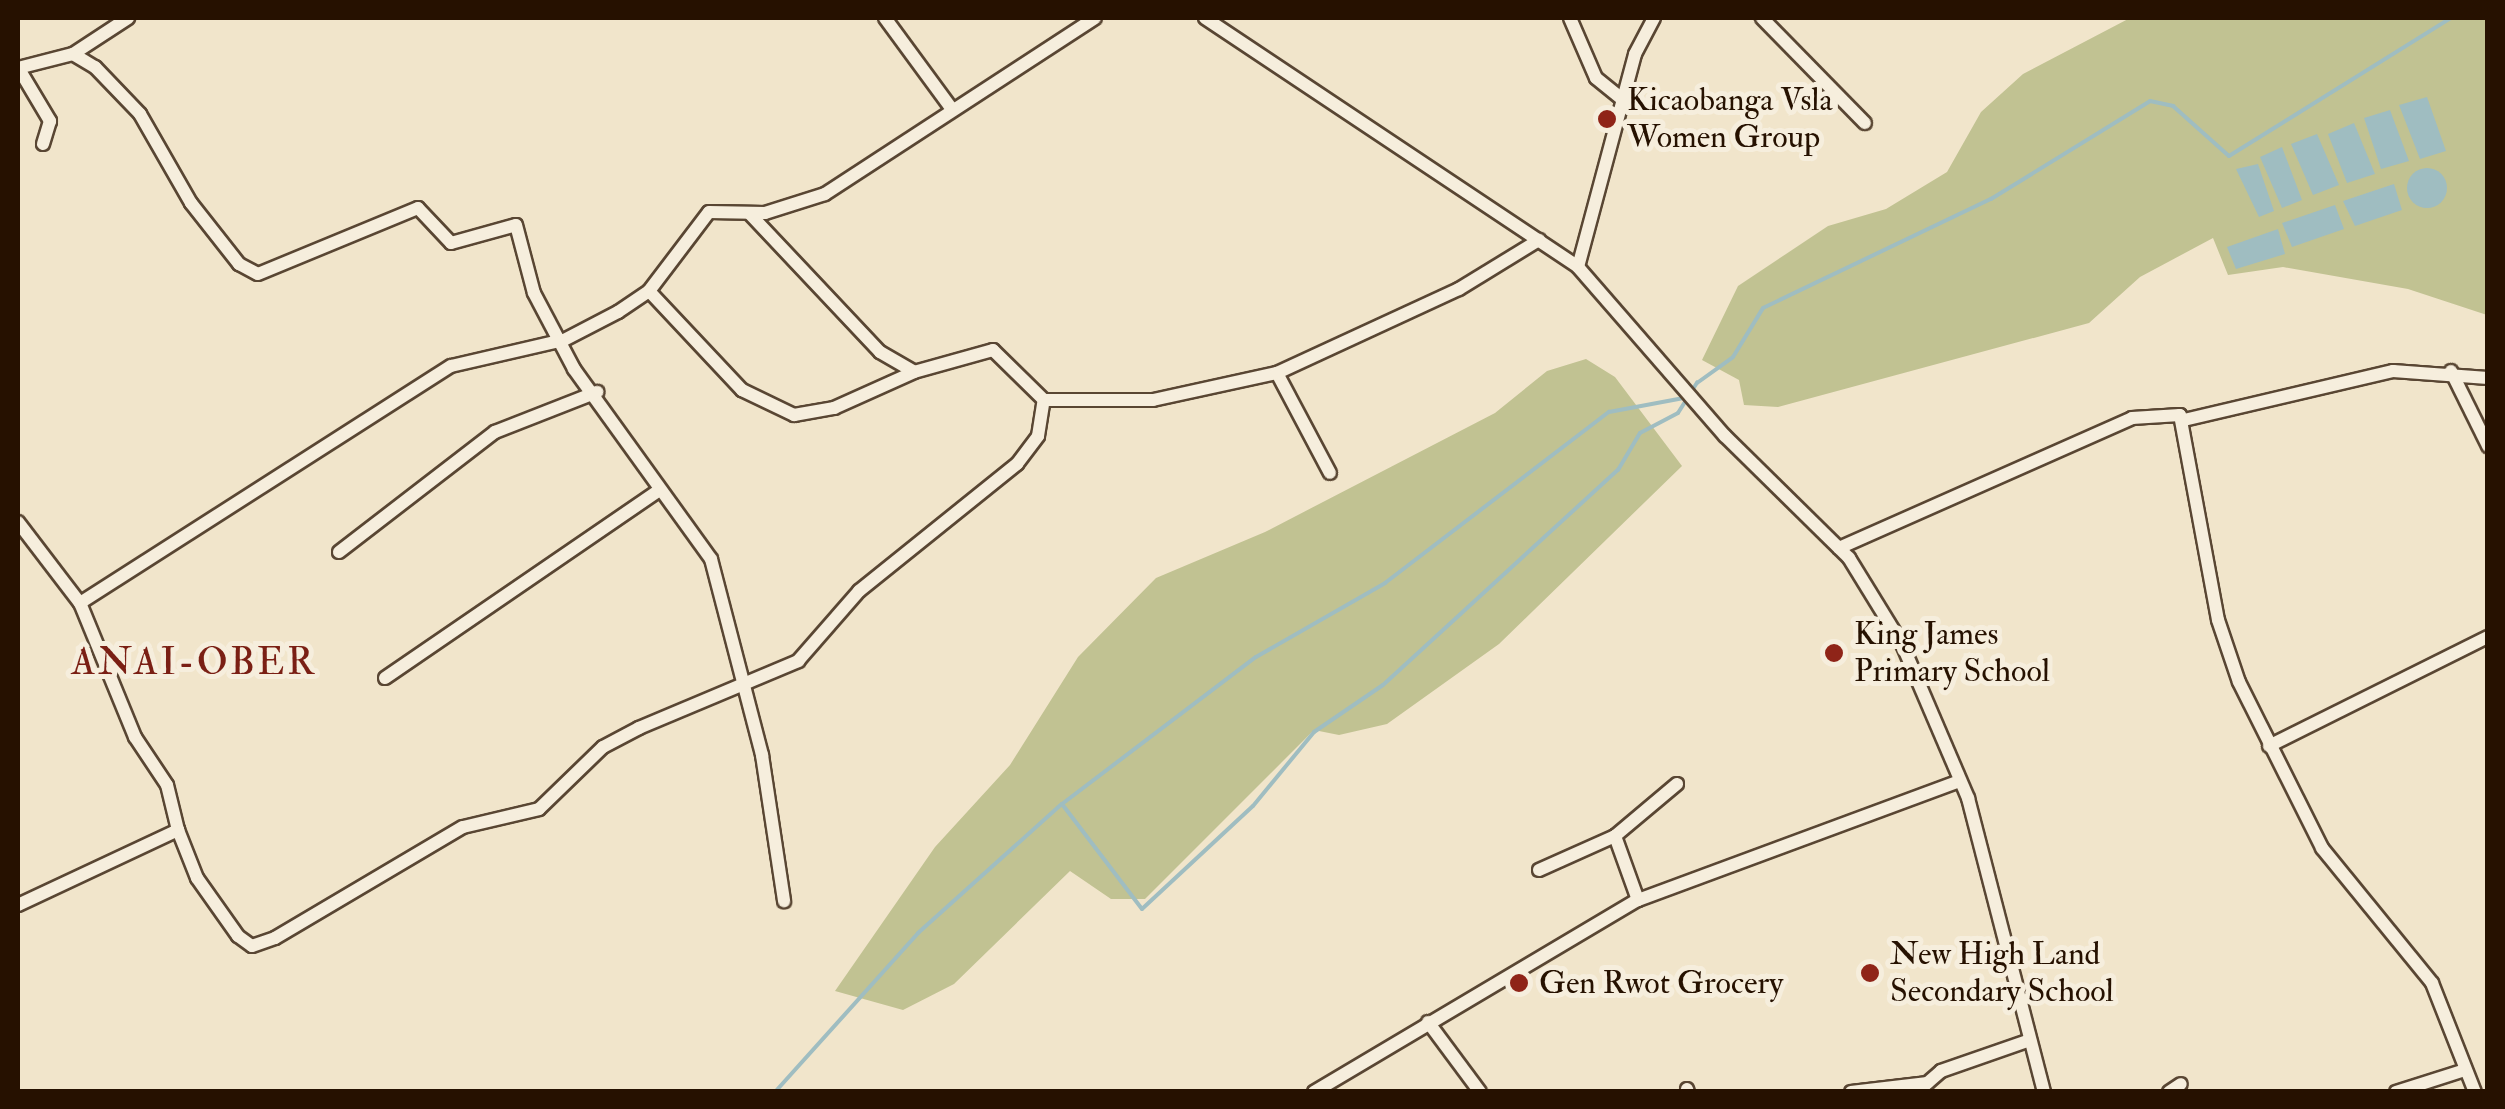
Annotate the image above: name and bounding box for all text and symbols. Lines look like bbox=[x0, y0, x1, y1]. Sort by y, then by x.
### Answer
place label: Kicaobanga Vsla Women Group bbox=[1627, 82, 1833, 157]
marker: Kicaobanga Vsla Women Group bbox=[1596, 108, 1618, 130]
place label: King James Primary School bbox=[1854, 616, 2050, 691]
district label: ANAI-OBER bbox=[71, 640, 317, 686]
marker: King James Primary School bbox=[1823, 642, 1845, 664]
place label: New High Land Secondary School bbox=[1890, 936, 2114, 1011]
marker: New High Land Secondary School bbox=[1859, 962, 1881, 984]
place label: Gen Rwot Grocery bbox=[1539, 964, 1783, 1002]
marker: Gen Rwot Grocery bbox=[1508, 972, 1530, 994]

